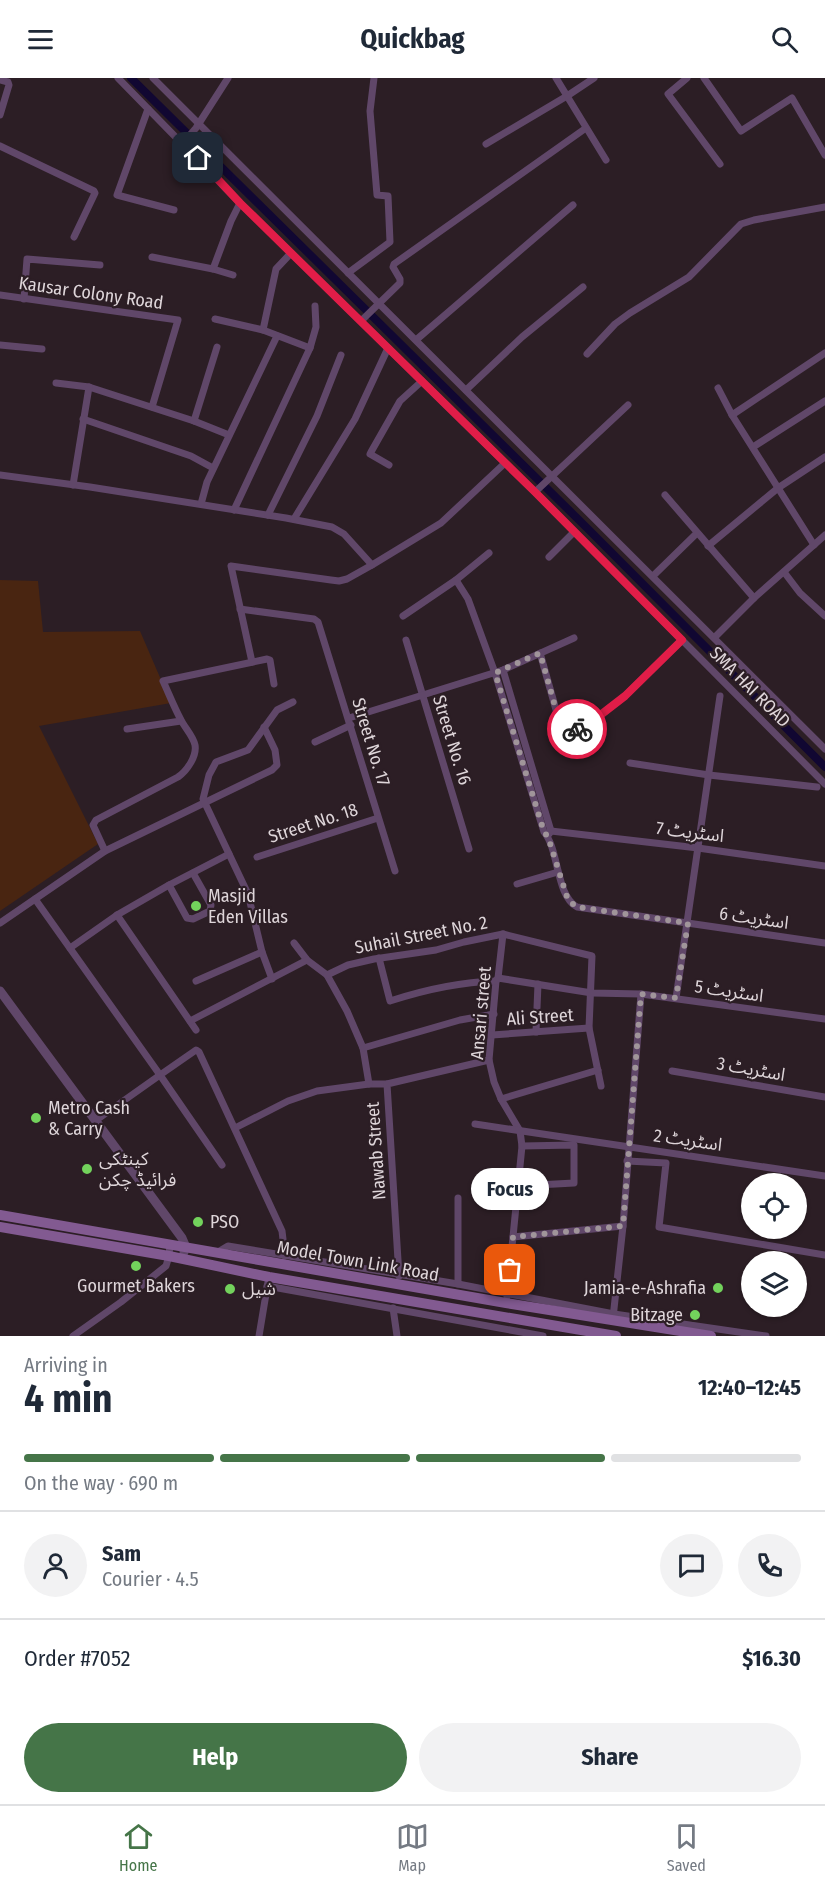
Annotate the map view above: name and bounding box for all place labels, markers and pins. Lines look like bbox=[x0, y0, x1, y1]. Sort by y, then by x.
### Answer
pin bbox=[172, 132, 223, 183]
place label: Masjid Eden Villas bbox=[208, 885, 288, 928]
marker: Masjid Eden Villas bbox=[189, 899, 203, 913]
place label: Metro Cash & Carry bbox=[48, 1097, 130, 1140]
marker: Metro Cash & Carry bbox=[29, 1111, 43, 1125]
place label: کینٹکی فرائیڈ چکن bbox=[99, 1148, 176, 1191]
marker: کینٹکی فرائیڈ چکن bbox=[80, 1162, 94, 1176]
callout: Focus bbox=[471, 1168, 549, 1210]
place label: PSO bbox=[210, 1211, 239, 1233]
marker: PSO bbox=[191, 1215, 205, 1229]
pin bbox=[484, 1244, 535, 1295]
marker: Gourmet Bakers bbox=[129, 1259, 143, 1273]
place label: Gourmet Bakers bbox=[77, 1275, 195, 1297]
place label: Jamia-e-Ashrafia bbox=[584, 1277, 706, 1299]
place label: شیل bbox=[242, 1278, 276, 1300]
marker: Jamia-e-Ashrafia bbox=[711, 1281, 725, 1295]
marker: شیل bbox=[223, 1282, 237, 1296]
place label: Bitzage bbox=[630, 1304, 683, 1326]
marker: Bitzage bbox=[688, 1308, 702, 1322]

